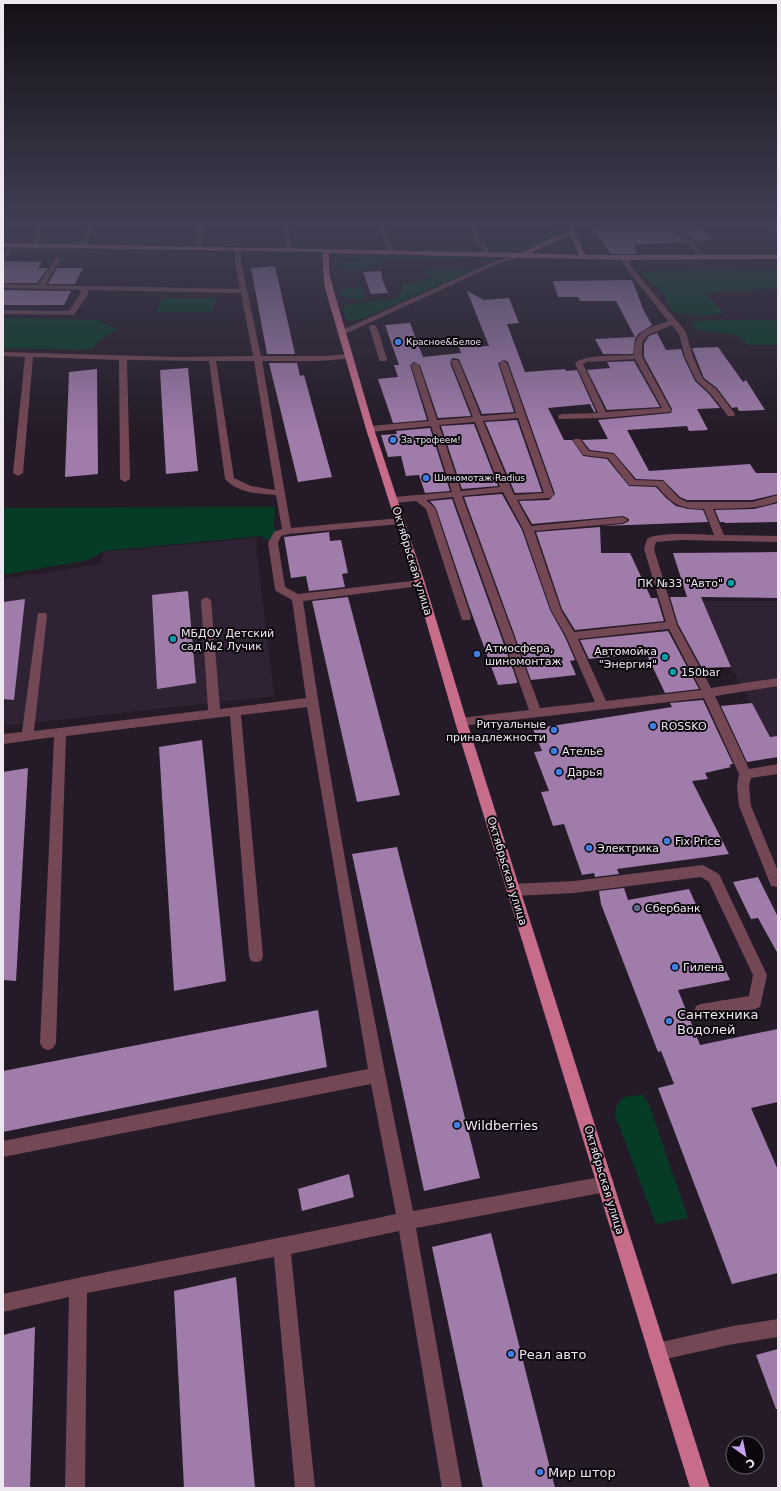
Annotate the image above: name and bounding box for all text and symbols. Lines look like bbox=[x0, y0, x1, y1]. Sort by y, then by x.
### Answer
marker: Красное&Белое bbox=[393, 337, 403, 347]
place label: Красное&Белое bbox=[406, 337, 481, 347]
marker: За трофеем! bbox=[388, 435, 398, 445]
place label: За трофеем! bbox=[401, 435, 461, 445]
marker: Шиномотаж Radius bbox=[421, 473, 431, 483]
place label: Шиномотаж Radius bbox=[434, 473, 525, 483]
street label: Октябрьская улица bbox=[389, 505, 435, 617]
place label: ПК №33 "Авто" bbox=[637, 577, 723, 590]
marker: ПК №33 "Авто" bbox=[726, 578, 736, 588]
place label: МБДОУ Детский сад №2 Лучик bbox=[181, 627, 274, 653]
marker: МБДОУ Детский сад №2 Лучик bbox=[168, 634, 178, 644]
place label: Атмосфера, шиномонтаж bbox=[485, 642, 562, 668]
place label: Автомойка "Энергия" bbox=[594, 645, 657, 671]
marker: Атмосфера, шиномонтаж bbox=[472, 649, 482, 659]
marker: Автомойка "Энергия" bbox=[660, 652, 670, 662]
place label: 150bar bbox=[681, 666, 721, 679]
marker: 150bar bbox=[668, 667, 678, 677]
place label: Ритуальные принадлежности bbox=[446, 718, 546, 744]
place label: ROSSKO bbox=[661, 720, 707, 733]
marker: ROSSKO bbox=[648, 721, 658, 731]
marker: Ритуальные принадлежности bbox=[549, 725, 559, 735]
place label: Ателье bbox=[562, 745, 603, 758]
marker: Ателье bbox=[549, 746, 559, 756]
place label: Дарья bbox=[567, 766, 602, 779]
marker: Дарья bbox=[554, 767, 564, 777]
street label: Октябрьская улица bbox=[484, 815, 530, 927]
place label: Fix Price bbox=[675, 835, 721, 848]
marker: Fix Price bbox=[662, 836, 672, 846]
place label: Электрика bbox=[597, 842, 659, 855]
marker: Электрика bbox=[584, 843, 594, 853]
place label: Сбербанк bbox=[645, 902, 701, 915]
marker: Сбербанк bbox=[632, 903, 642, 913]
place label: Гилена bbox=[683, 961, 725, 974]
marker: Гилена bbox=[670, 962, 680, 972]
place label: Сантехника Водолей bbox=[677, 1007, 759, 1037]
marker: Сантехника Водолей bbox=[664, 1016, 674, 1026]
place label: Wildberries bbox=[465, 1118, 538, 1133]
marker: Wildberries bbox=[452, 1120, 462, 1130]
street label: Октябрьская улица bbox=[581, 1124, 627, 1236]
place label: Реал авто bbox=[519, 1347, 586, 1362]
marker: Реал авто bbox=[506, 1349, 516, 1359]
north arrow bbox=[725, 1435, 765, 1475]
text: С bbox=[743, 1455, 757, 1471]
place label: Мир штор bbox=[548, 1465, 616, 1480]
marker: Мир штор bbox=[535, 1467, 545, 1477]

